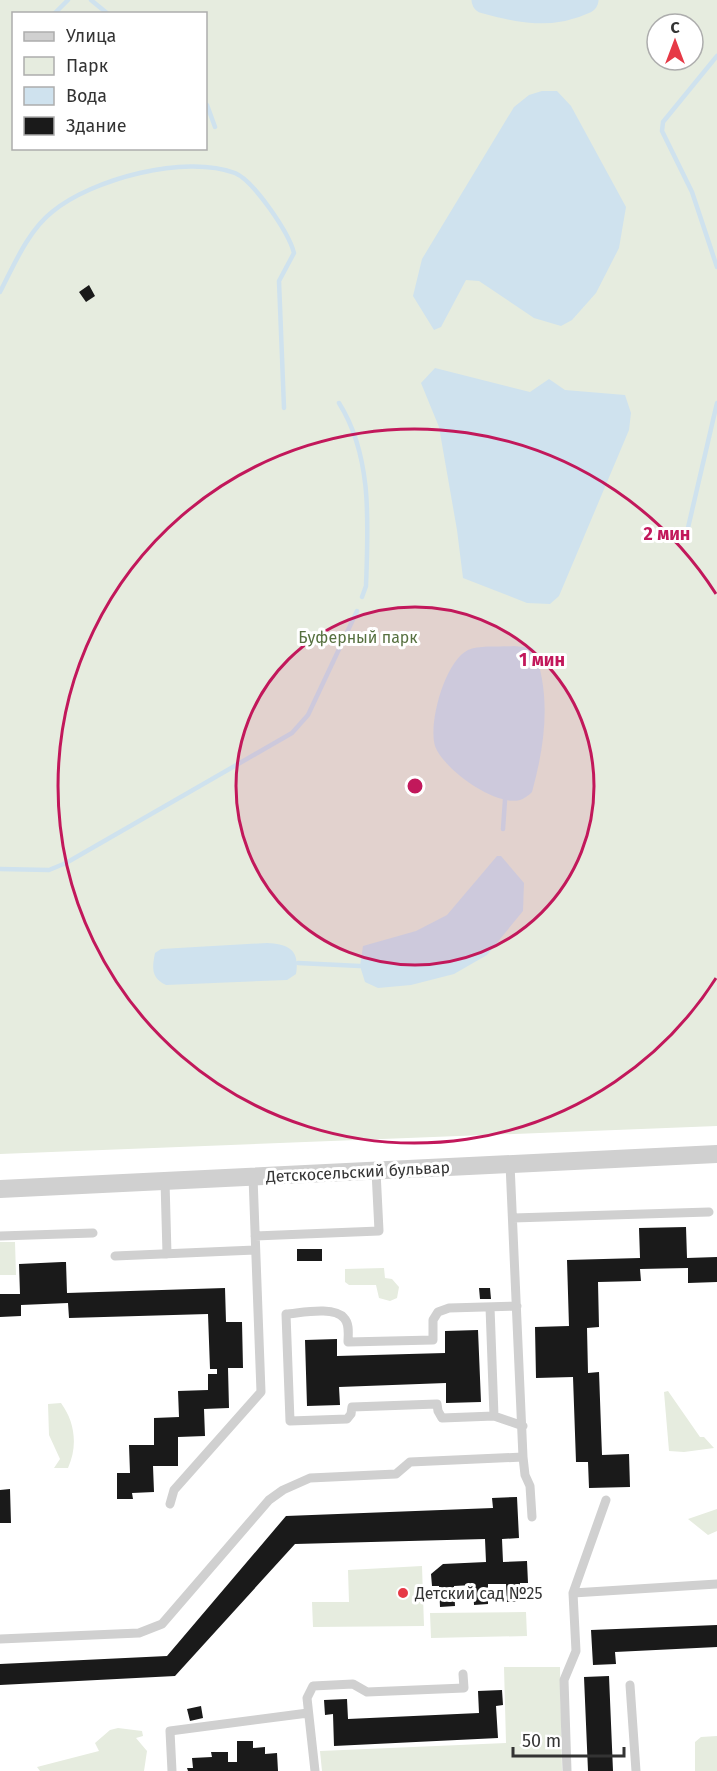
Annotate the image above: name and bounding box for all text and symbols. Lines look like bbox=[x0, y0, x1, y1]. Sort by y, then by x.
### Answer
legend bbox=[12, 12, 207, 150]
north arrow bbox=[645, 12, 705, 72]
text: С bbox=[670, 18, 680, 37]
text: Улица bbox=[66, 25, 116, 47]
text: Парк bbox=[66, 55, 109, 77]
text: Вода bbox=[66, 85, 107, 107]
text: Здание bbox=[66, 115, 127, 137]
text: 2 мин bbox=[644, 523, 690, 545]
park label: Буферный парк bbox=[298, 628, 418, 647]
text: 1 мин bbox=[519, 649, 565, 671]
centre of rings bbox=[405, 776, 425, 796]
street label: Детскосельский бульвар bbox=[264, 1158, 451, 1186]
place label: Детский сад №25 bbox=[414, 1584, 543, 1603]
marker: Детский сад №25 bbox=[396, 1586, 410, 1600]
scale bar bbox=[513, 1720, 624, 1758]
text: 50 m bbox=[522, 1730, 561, 1752]

